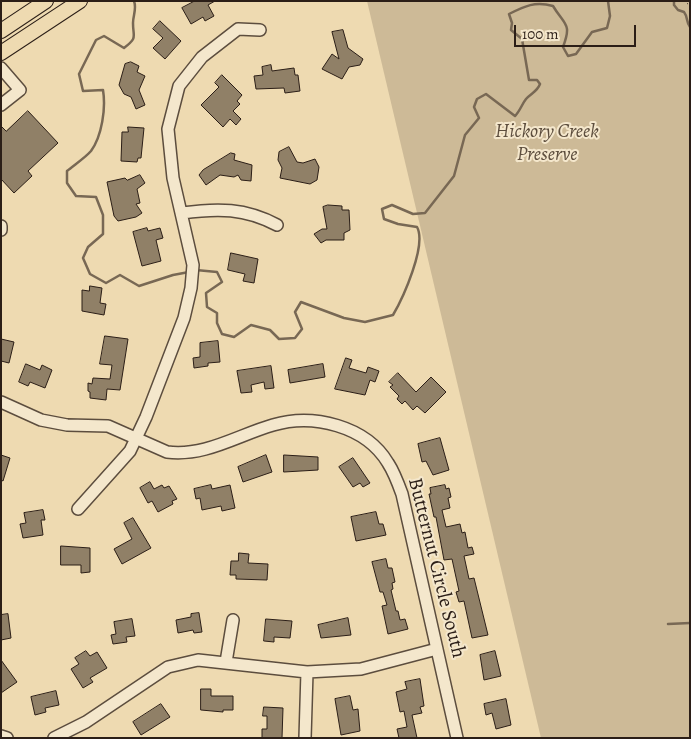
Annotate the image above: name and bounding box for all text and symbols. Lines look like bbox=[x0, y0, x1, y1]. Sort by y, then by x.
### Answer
scale bar bbox=[516, 15, 638, 47]
text: 100 m bbox=[522, 24, 559, 44]
park label: Hickory Creek Preserve bbox=[495, 120, 599, 167]
street label: Butternut Circle South bbox=[402, 475, 470, 661]

